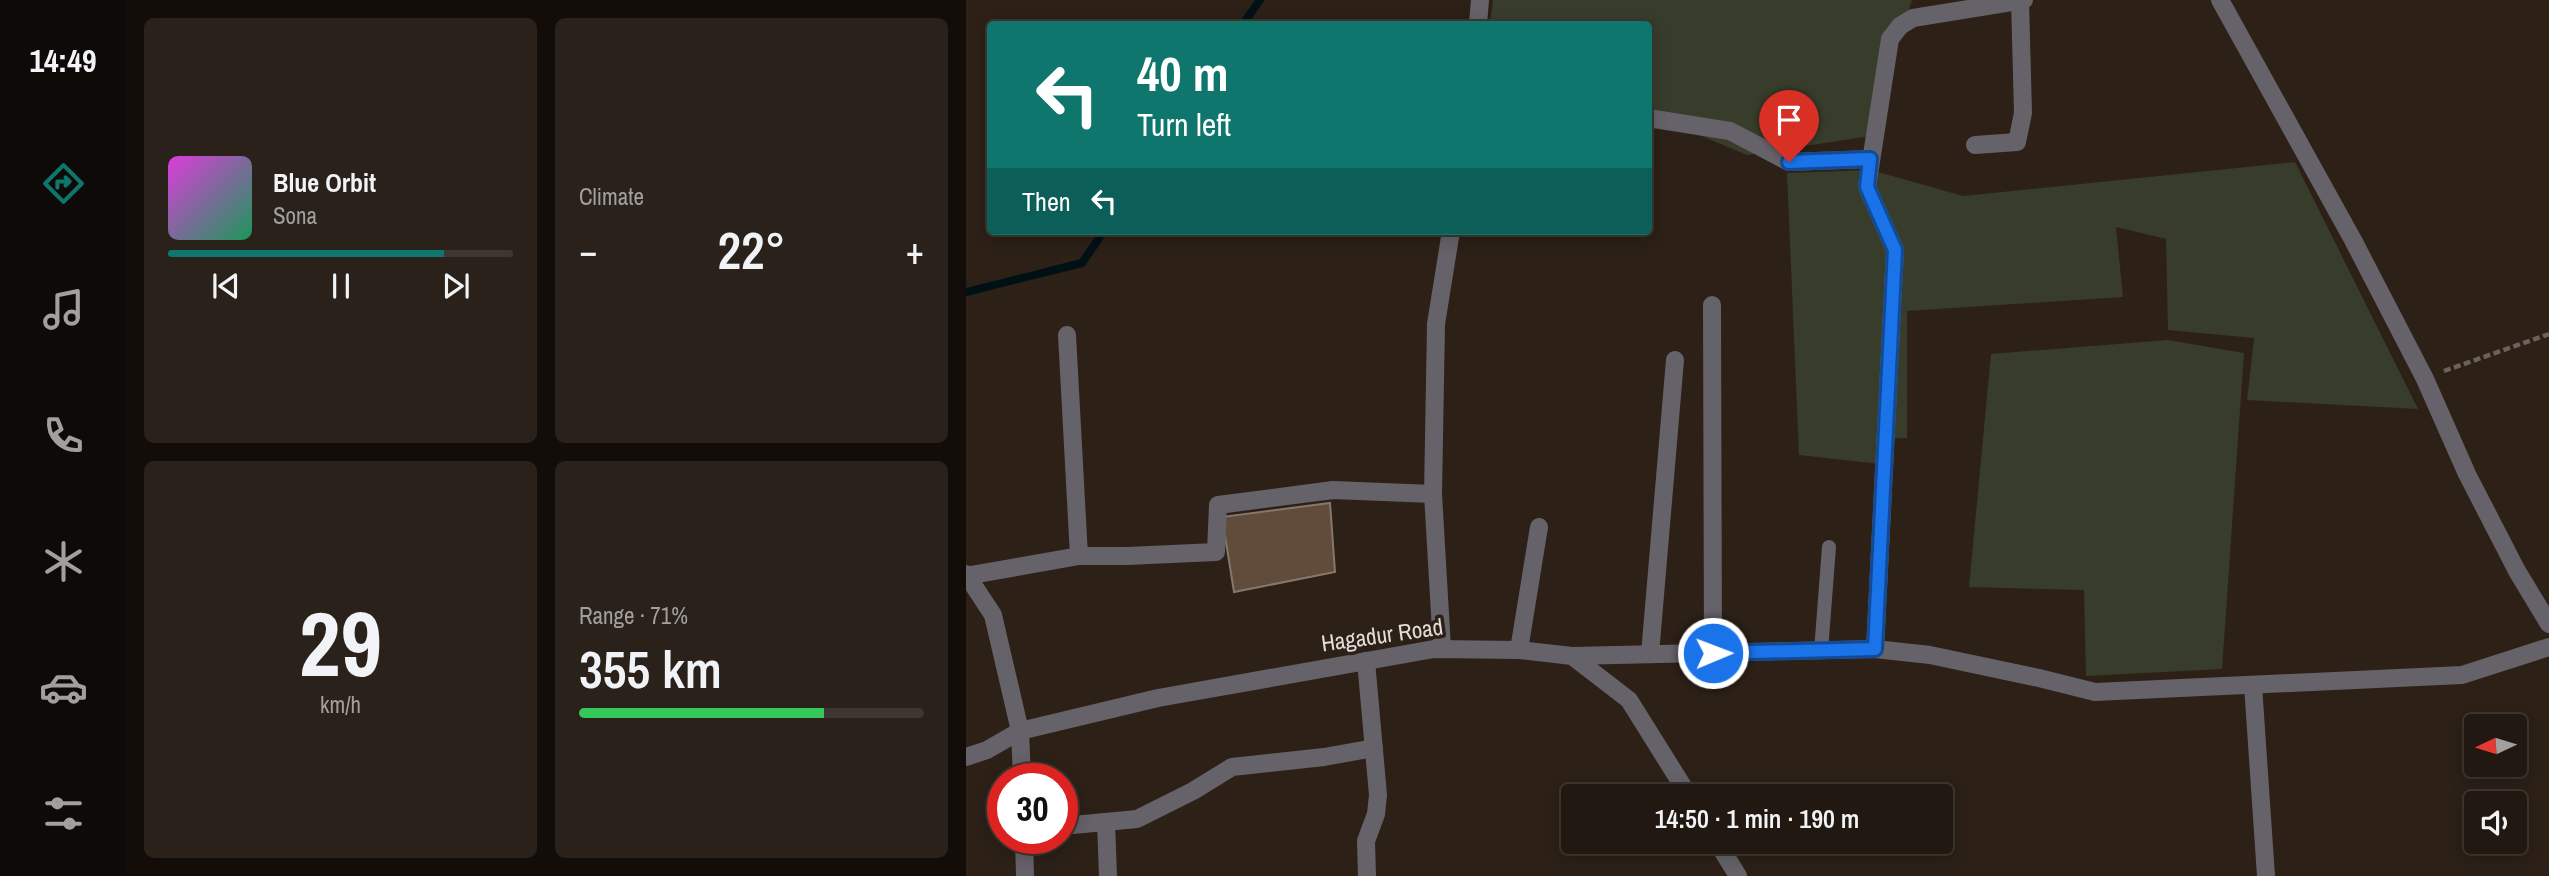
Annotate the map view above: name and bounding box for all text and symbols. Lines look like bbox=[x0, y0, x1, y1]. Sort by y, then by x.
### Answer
text: 14:49 bbox=[29, 39, 97, 82]
text: 40 m bbox=[1137, 40, 1229, 106]
icon: left bbox=[1022, 49, 1113, 140]
pin bbox=[1759, 90, 1819, 162]
icon: arrive bbox=[1770, 101, 1808, 139]
text: Turn left bbox=[1137, 103, 1231, 146]
icon: directions bbox=[39, 159, 88, 208]
text: Blue Orbit bbox=[273, 165, 376, 200]
text: Climate bbox=[579, 181, 644, 212]
icon: left bbox=[1085, 182, 1123, 220]
text: Then bbox=[1022, 184, 1071, 219]
text: Sona bbox=[273, 200, 317, 231]
text: 22° bbox=[717, 215, 786, 285]
text: − bbox=[579, 225, 597, 276]
text: + bbox=[906, 225, 924, 276]
icon: previous bbox=[207, 267, 245, 305]
icon: pause bbox=[322, 267, 360, 305]
icon: next bbox=[437, 267, 475, 305]
icon: music bbox=[39, 285, 88, 334]
icon: phone bbox=[39, 411, 88, 460]
icon: climate bbox=[39, 537, 88, 586]
text: 29 bbox=[299, 582, 382, 704]
text: Range · 71% bbox=[579, 600, 688, 631]
street label: Hagadur Road bbox=[1319, 611, 1445, 658]
position arrow bbox=[1676, 616, 1750, 690]
text: 355 km bbox=[579, 634, 722, 704]
icon: car bbox=[39, 663, 88, 712]
text: km/h bbox=[320, 689, 361, 720]
north arrow bbox=[2464, 714, 2527, 777]
map controls bbox=[2464, 714, 2527, 854]
speed limit sign: 30 bbox=[987, 763, 1078, 854]
icon: filters bbox=[39, 789, 88, 838]
button: sound bbox=[2464, 791, 2527, 854]
text: 14:50 · 1 min · 190 m bbox=[1655, 801, 1859, 836]

